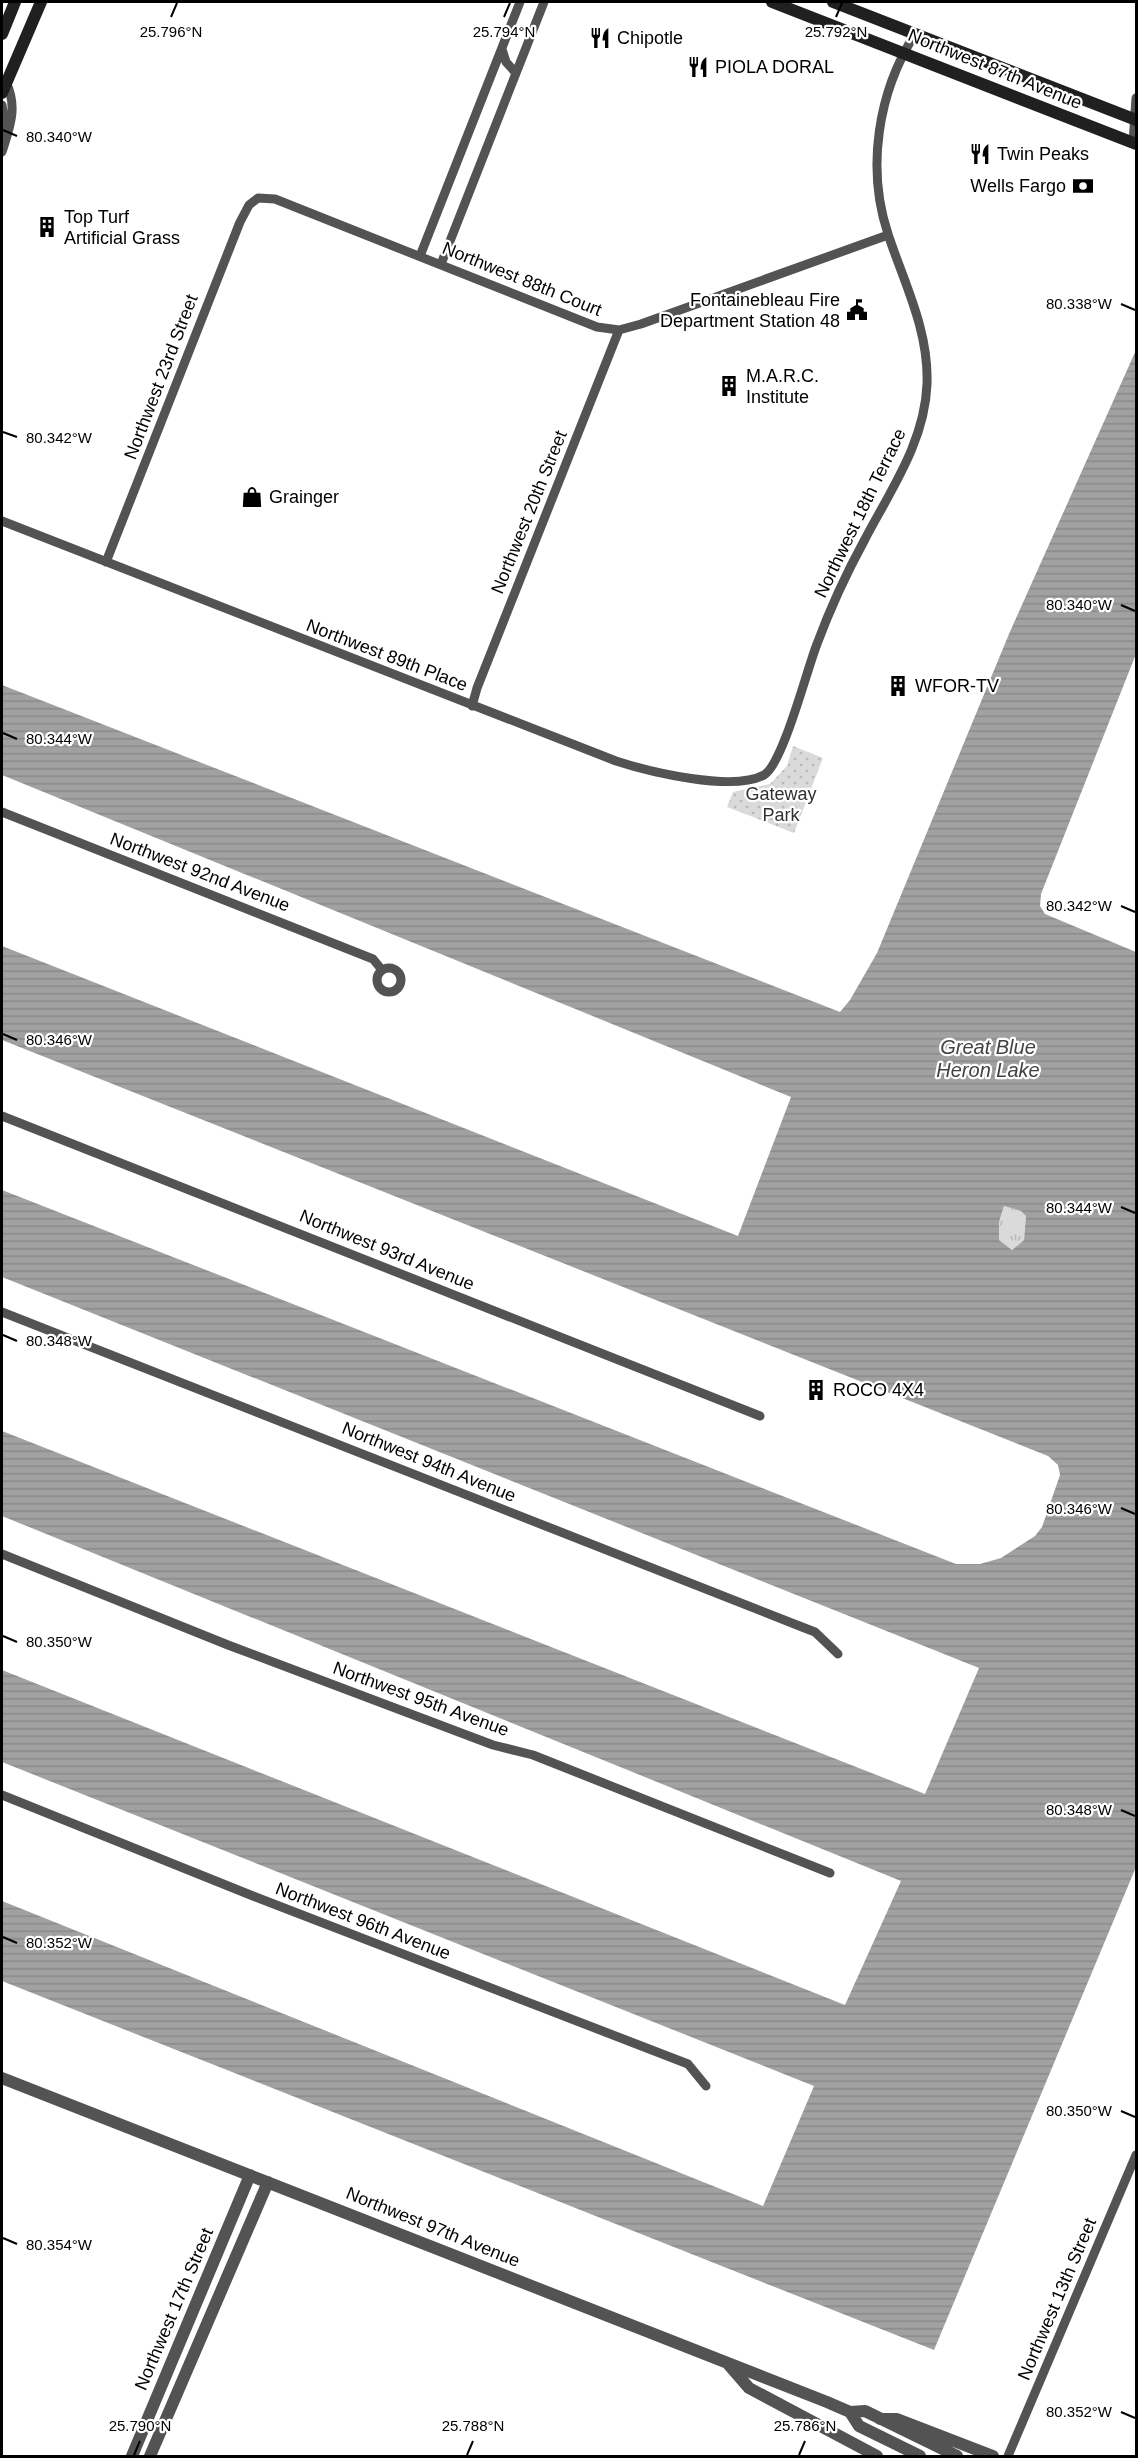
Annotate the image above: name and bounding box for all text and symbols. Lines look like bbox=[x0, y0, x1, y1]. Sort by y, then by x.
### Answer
text: 25.796°N bbox=[140, 23, 202, 40]
text: 25.794°N bbox=[473, 23, 535, 40]
text: 25.792°N bbox=[805, 23, 867, 40]
street label: Northwest 87th Avenue bbox=[905, 25, 1085, 113]
restaurant icon: Chipotle bbox=[588, 26, 612, 50]
place label: Chipotle bbox=[617, 28, 683, 48]
restaurant icon: PIOLA DORAL bbox=[686, 55, 710, 79]
place label: PIOLA DORAL bbox=[715, 57, 834, 77]
text: 80.340°W bbox=[26, 128, 93, 145]
restaurant icon: Twin Peaks bbox=[968, 142, 992, 166]
place label: Twin Peaks bbox=[997, 144, 1089, 164]
bank icon: Wells Fargo bbox=[1071, 174, 1095, 198]
place label: Wells Fargo bbox=[970, 176, 1066, 196]
place label: Top Turf Artificial Grass bbox=[64, 207, 180, 248]
building icon: Top Turf Artificial Grass bbox=[35, 215, 59, 239]
street label: Northwest 88th Court bbox=[439, 238, 605, 320]
place label: Fontainebleau Fire Department Station 48 bbox=[660, 290, 840, 331]
street label: Northwest 23rd Street bbox=[120, 292, 202, 462]
text: 80.338°W bbox=[1046, 295, 1113, 312]
public building icon: Fontainebleau Fire Department Station 48 bbox=[845, 298, 869, 322]
place label: M.A.R.C. Institute bbox=[746, 366, 819, 407]
building icon: M.A.R.C. Institute bbox=[717, 374, 741, 398]
street label: Northwest 18th Terrace bbox=[810, 425, 910, 601]
street label: Northwest 20th Street bbox=[487, 428, 571, 596]
text: 80.342°W bbox=[26, 429, 93, 446]
shop icon: Grainger bbox=[240, 485, 264, 509]
place label: Grainger bbox=[269, 487, 339, 507]
text: 80.340°W bbox=[1046, 596, 1113, 613]
street label: Northwest 89th Place bbox=[304, 615, 470, 695]
building icon: WFOR-TV bbox=[886, 674, 910, 698]
place label: WFOR-TV bbox=[915, 676, 999, 696]
text: 80.344°W bbox=[26, 730, 93, 747]
park label: Gateway Park bbox=[745, 784, 817, 825]
street label: Northwest 92nd Avenue bbox=[107, 828, 293, 916]
text: 80.342°W bbox=[1046, 897, 1113, 914]
text: 80.346°W bbox=[26, 1031, 93, 1048]
water label: Great Blue Heron Lake bbox=[936, 1036, 1040, 1081]
text: 80.344°W bbox=[1046, 1199, 1113, 1216]
street label: Northwest 93rd Avenue bbox=[297, 1206, 477, 1294]
text: 80.348°W bbox=[26, 1332, 93, 1349]
building icon: ROCO 4X4 bbox=[804, 1378, 828, 1402]
place label: ROCO 4X4 bbox=[833, 1380, 924, 1400]
street label: Northwest 94th Avenue bbox=[339, 1418, 519, 1506]
text: 80.346°W bbox=[1046, 1500, 1113, 1517]
text: 80.350°W bbox=[26, 1633, 93, 1650]
street label: Northwest 95th Avenue bbox=[330, 1658, 512, 1740]
text: 80.348°W bbox=[1046, 1801, 1113, 1818]
street label: Northwest 96th Avenue bbox=[273, 1878, 453, 1964]
text: 80.352°W bbox=[26, 1934, 93, 1951]
text: 80.350°W bbox=[1046, 2102, 1113, 2119]
street label: Northwest 97th Avenue bbox=[343, 2183, 523, 2271]
street label: Northwest 13th Street bbox=[1014, 2215, 1100, 2383]
street label: Northwest 17th Street bbox=[131, 2225, 217, 2393]
text: 80.354°W bbox=[26, 2236, 93, 2253]
text: 80.352°W bbox=[1046, 2403, 1113, 2420]
text: 25.790°N bbox=[109, 2417, 171, 2434]
text: 25.788°N bbox=[442, 2417, 504, 2434]
text: 25.786°N bbox=[774, 2417, 836, 2434]

